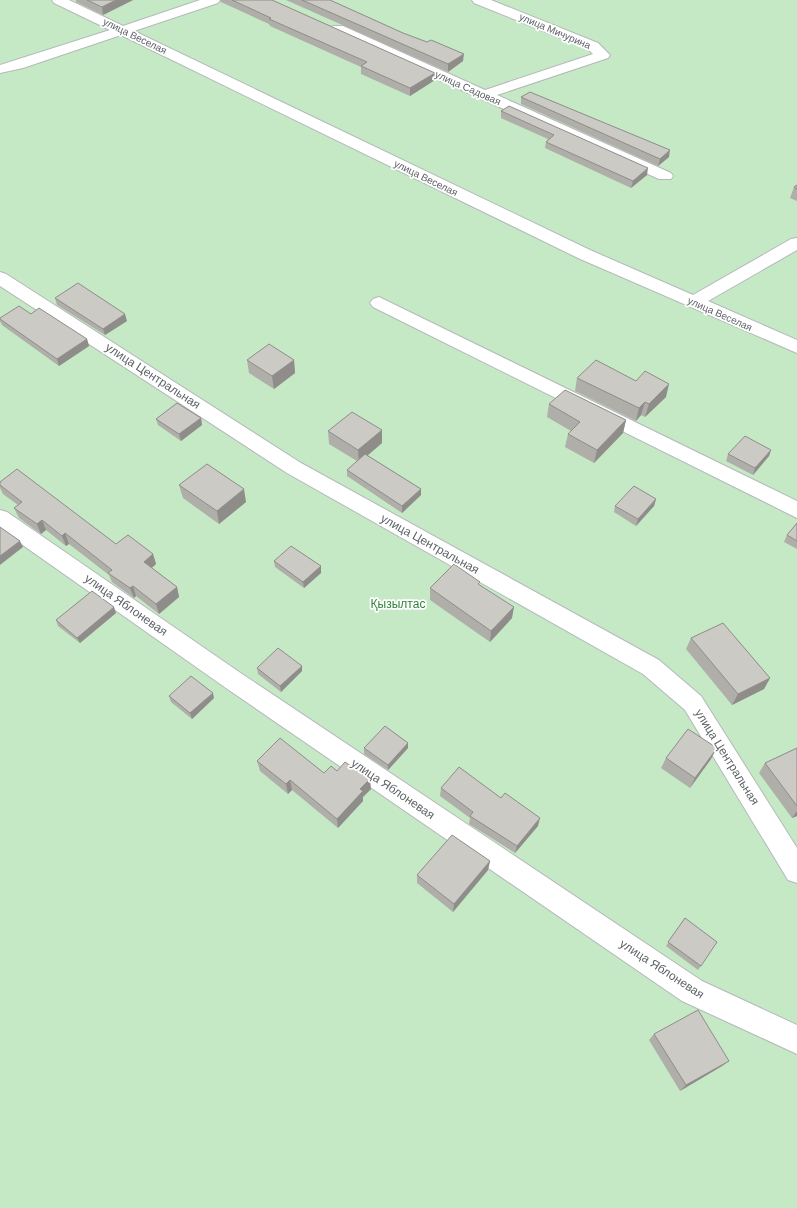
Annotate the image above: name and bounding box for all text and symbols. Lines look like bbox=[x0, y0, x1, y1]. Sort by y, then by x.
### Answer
street label: улица Мичурина bbox=[517, 10, 593, 52]
street label: улица Веселая bbox=[101, 15, 169, 57]
street label: улица Садовая bbox=[433, 68, 503, 108]
street label: улица Веселая bbox=[392, 157, 460, 199]
street label: улица Веселая bbox=[686, 294, 754, 334]
street label: улица Центральная bbox=[102, 339, 204, 413]
street label: улица Центральная bbox=[378, 510, 482, 578]
street label: улица Яблоневая bbox=[81, 570, 171, 640]
park label: Қызылтас bbox=[371, 596, 425, 612]
street label: улица Центральная bbox=[691, 706, 763, 808]
street label: улица Яблоневая bbox=[348, 755, 438, 823]
street label: улица Яблоневая bbox=[617, 936, 707, 1002]

